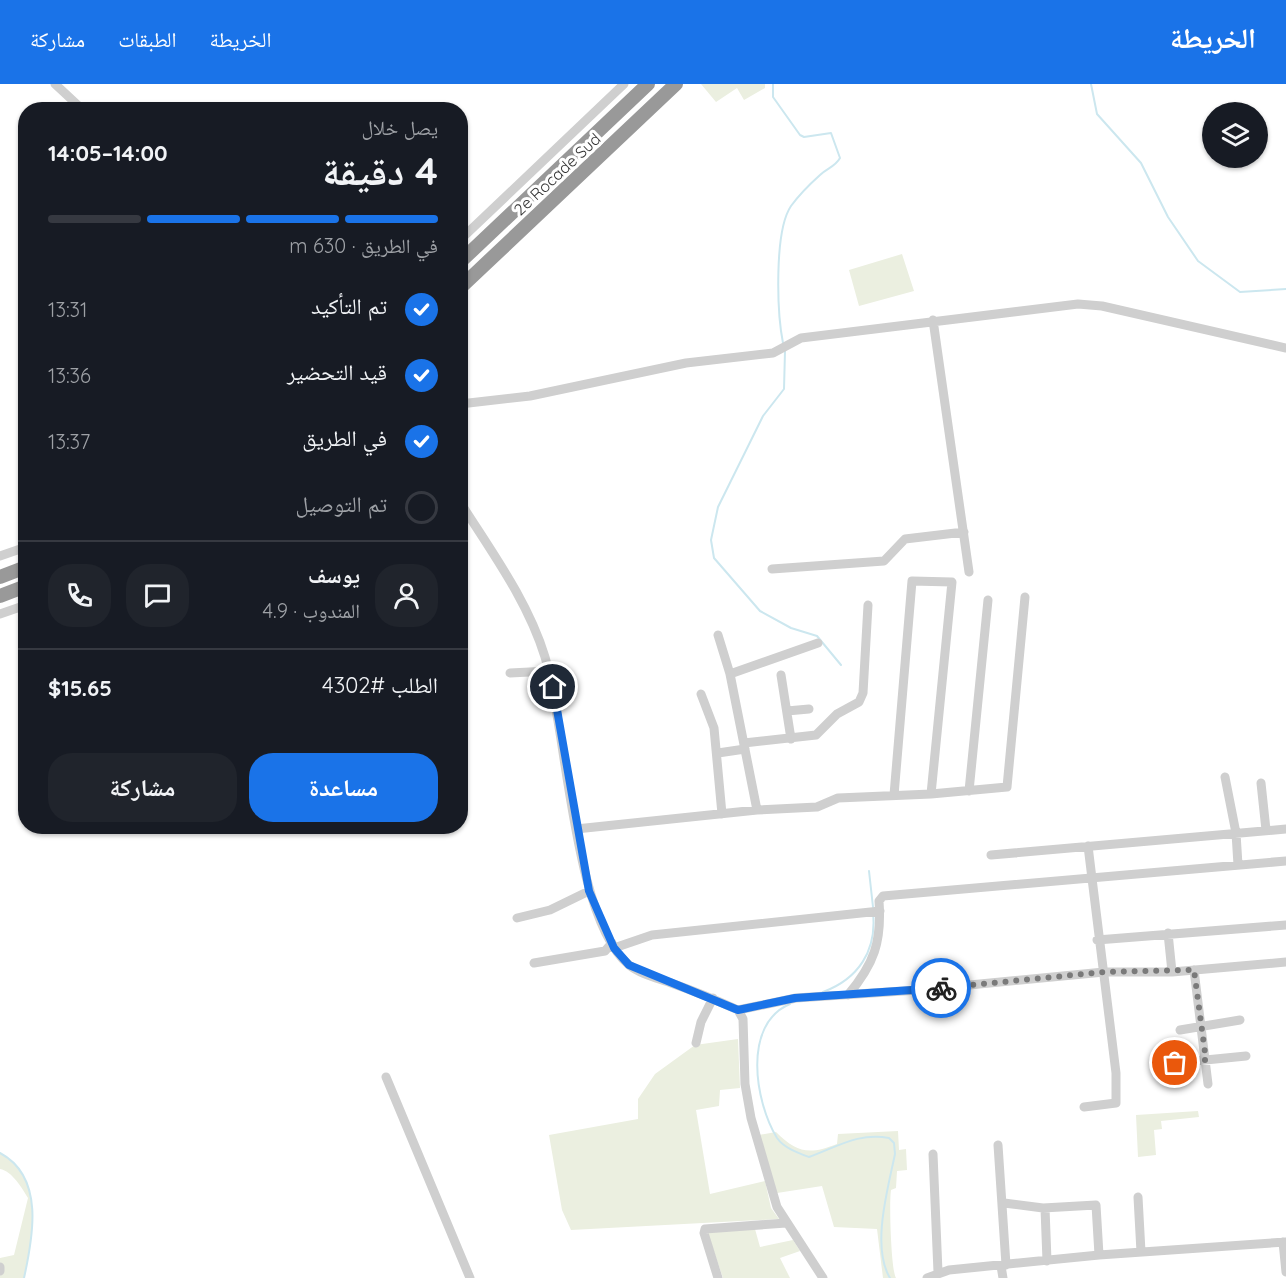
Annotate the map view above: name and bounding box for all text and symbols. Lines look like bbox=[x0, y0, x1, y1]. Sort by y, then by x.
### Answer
text: الخريطة bbox=[1170, 20, 1256, 55]
text: مشاركة bbox=[30, 26, 85, 52]
text: الطبقات bbox=[118, 26, 177, 52]
text: الخريطة bbox=[210, 26, 271, 52]
map controls bbox=[1202, 102, 1268, 168]
button: layers bbox=[1202, 102, 1268, 168]
text: يصل خلال bbox=[361, 115, 438, 140]
street label: 2e Rocade Sud bbox=[509, 129, 605, 219]
text: 14:00–14:05 bbox=[48, 139, 168, 167]
text: 4 دقيقة bbox=[322, 146, 438, 195]
text: في الطريق · 630 m bbox=[289, 233, 438, 258]
text: تم التأكيد bbox=[311, 292, 387, 320]
icon: check bbox=[405, 293, 438, 326]
text: 13:31 bbox=[48, 297, 88, 322]
text: قيد التحضير bbox=[287, 358, 387, 386]
icon: check bbox=[405, 359, 438, 392]
text: 13:36 bbox=[48, 363, 91, 388]
text: في الطريق bbox=[302, 424, 387, 452]
icon: check bbox=[405, 425, 438, 458]
text: 13:37 bbox=[48, 429, 90, 454]
text: تم التوصيل bbox=[296, 490, 387, 518]
text: يوسف bbox=[308, 561, 360, 589]
button: phone bbox=[48, 564, 111, 627]
button: chat bbox=[126, 564, 189, 627]
button: person bbox=[375, 564, 438, 627]
text: المندوب · 4.9 bbox=[262, 598, 360, 623]
pin bbox=[527, 661, 578, 712]
icon: home bbox=[536, 670, 569, 703]
text: الطلب #4302 bbox=[322, 671, 438, 699]
text: $15.65 bbox=[48, 674, 112, 702]
button: مشاركة bbox=[48, 753, 237, 822]
button: مساعدة bbox=[249, 753, 438, 822]
courier bbox=[911, 958, 971, 1018]
icon: bike bbox=[925, 972, 958, 1005]
pin bbox=[1149, 1037, 1200, 1088]
icon: bag bbox=[1158, 1046, 1191, 1079]

